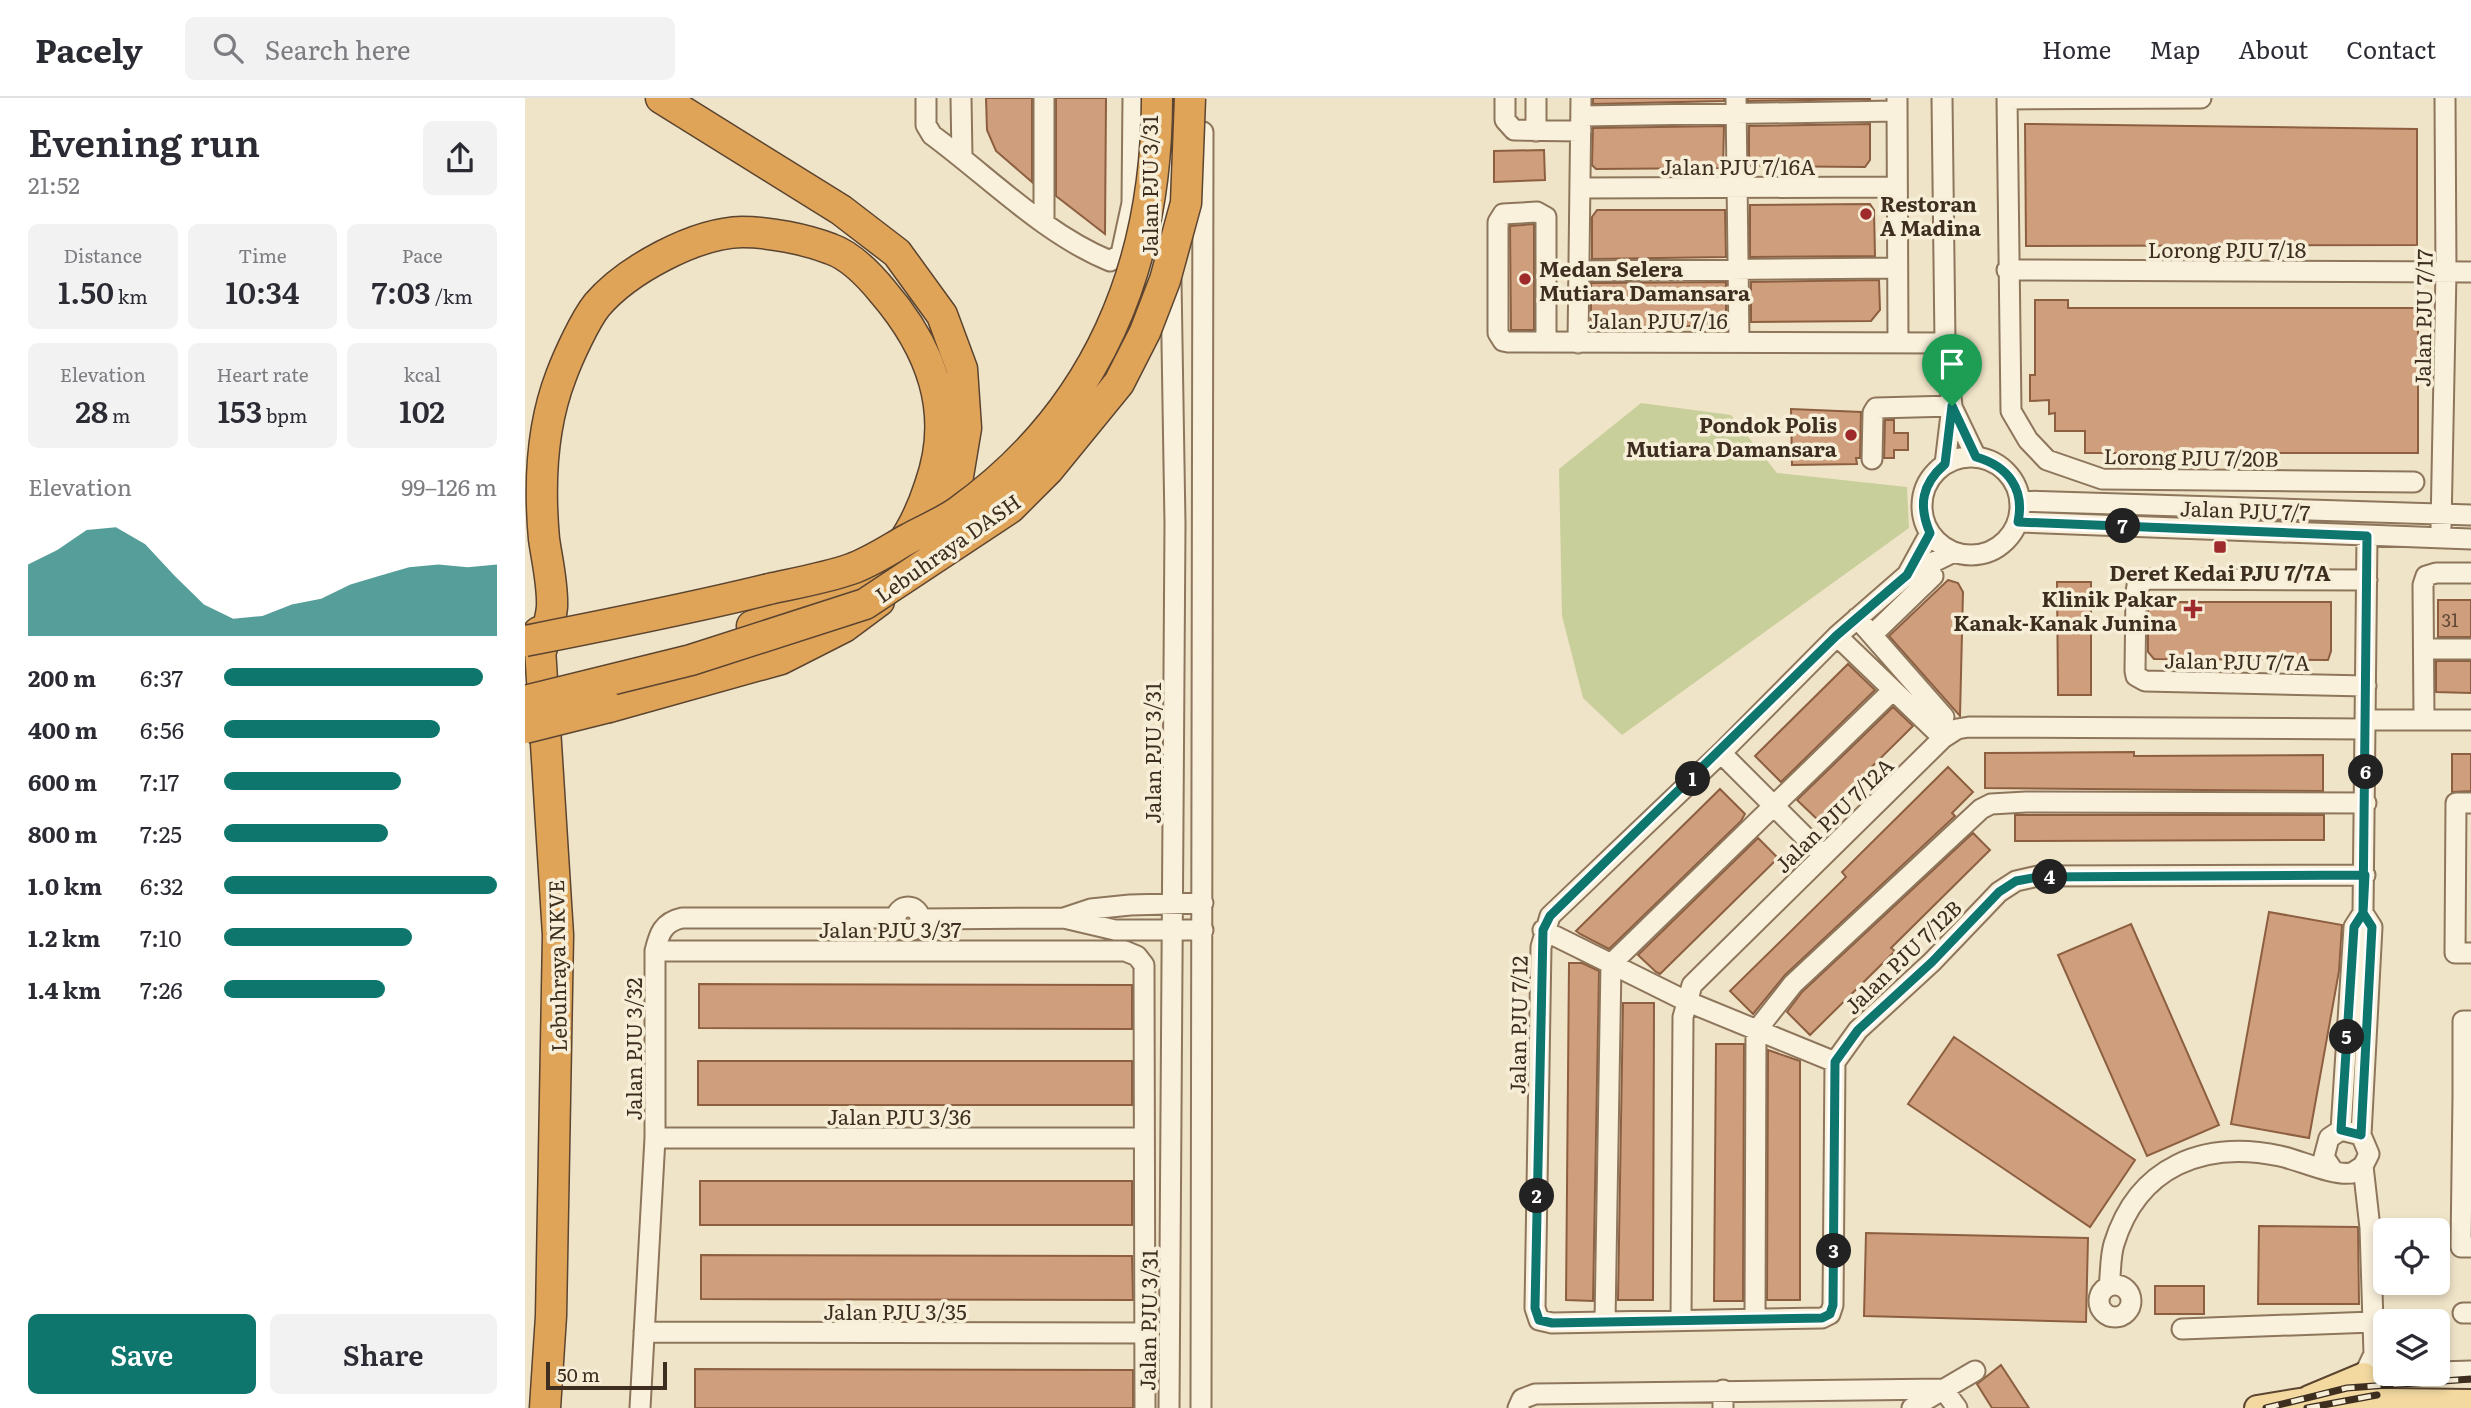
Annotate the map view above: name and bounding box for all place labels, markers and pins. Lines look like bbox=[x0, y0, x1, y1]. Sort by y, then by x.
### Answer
place label: Restoran A Madina bbox=[1880, 187, 1982, 242]
marker: Restoran A Madina bbox=[1858, 206, 1874, 222]
place label: Medan Selera Mutiara Damansara bbox=[1539, 252, 1751, 307]
marker: Medan Selera Mutiara Damansara bbox=[1517, 271, 1533, 287]
pin bbox=[1922, 334, 1982, 406]
place label: Pondok Polis Mutiara Damansara bbox=[1626, 408, 1838, 463]
marker: Pondok Polis Mutiara Damansara bbox=[1843, 427, 1859, 443]
pin: 7 bbox=[2105, 508, 2141, 544]
marker: Deret Kedai PJU 7/7A bbox=[2212, 539, 2228, 555]
place label: Deret Kedai PJU 7/7A bbox=[2109, 556, 2331, 587]
place label: Klinik Pakar Kanak-Kanak Junina bbox=[1953, 582, 2178, 637]
marker: Klinik Pakar Kanak-Kanak Junina bbox=[2183, 599, 2203, 619]
pin: 6 bbox=[2349, 754, 2383, 790]
pin: 1 bbox=[1675, 762, 1711, 796]
pin: 4 bbox=[2033, 860, 2067, 894]
pin: 5 bbox=[2329, 1020, 2365, 1054]
pin: 2 bbox=[1520, 1178, 1555, 1214]
pin: 3 bbox=[1817, 1234, 1851, 1268]

